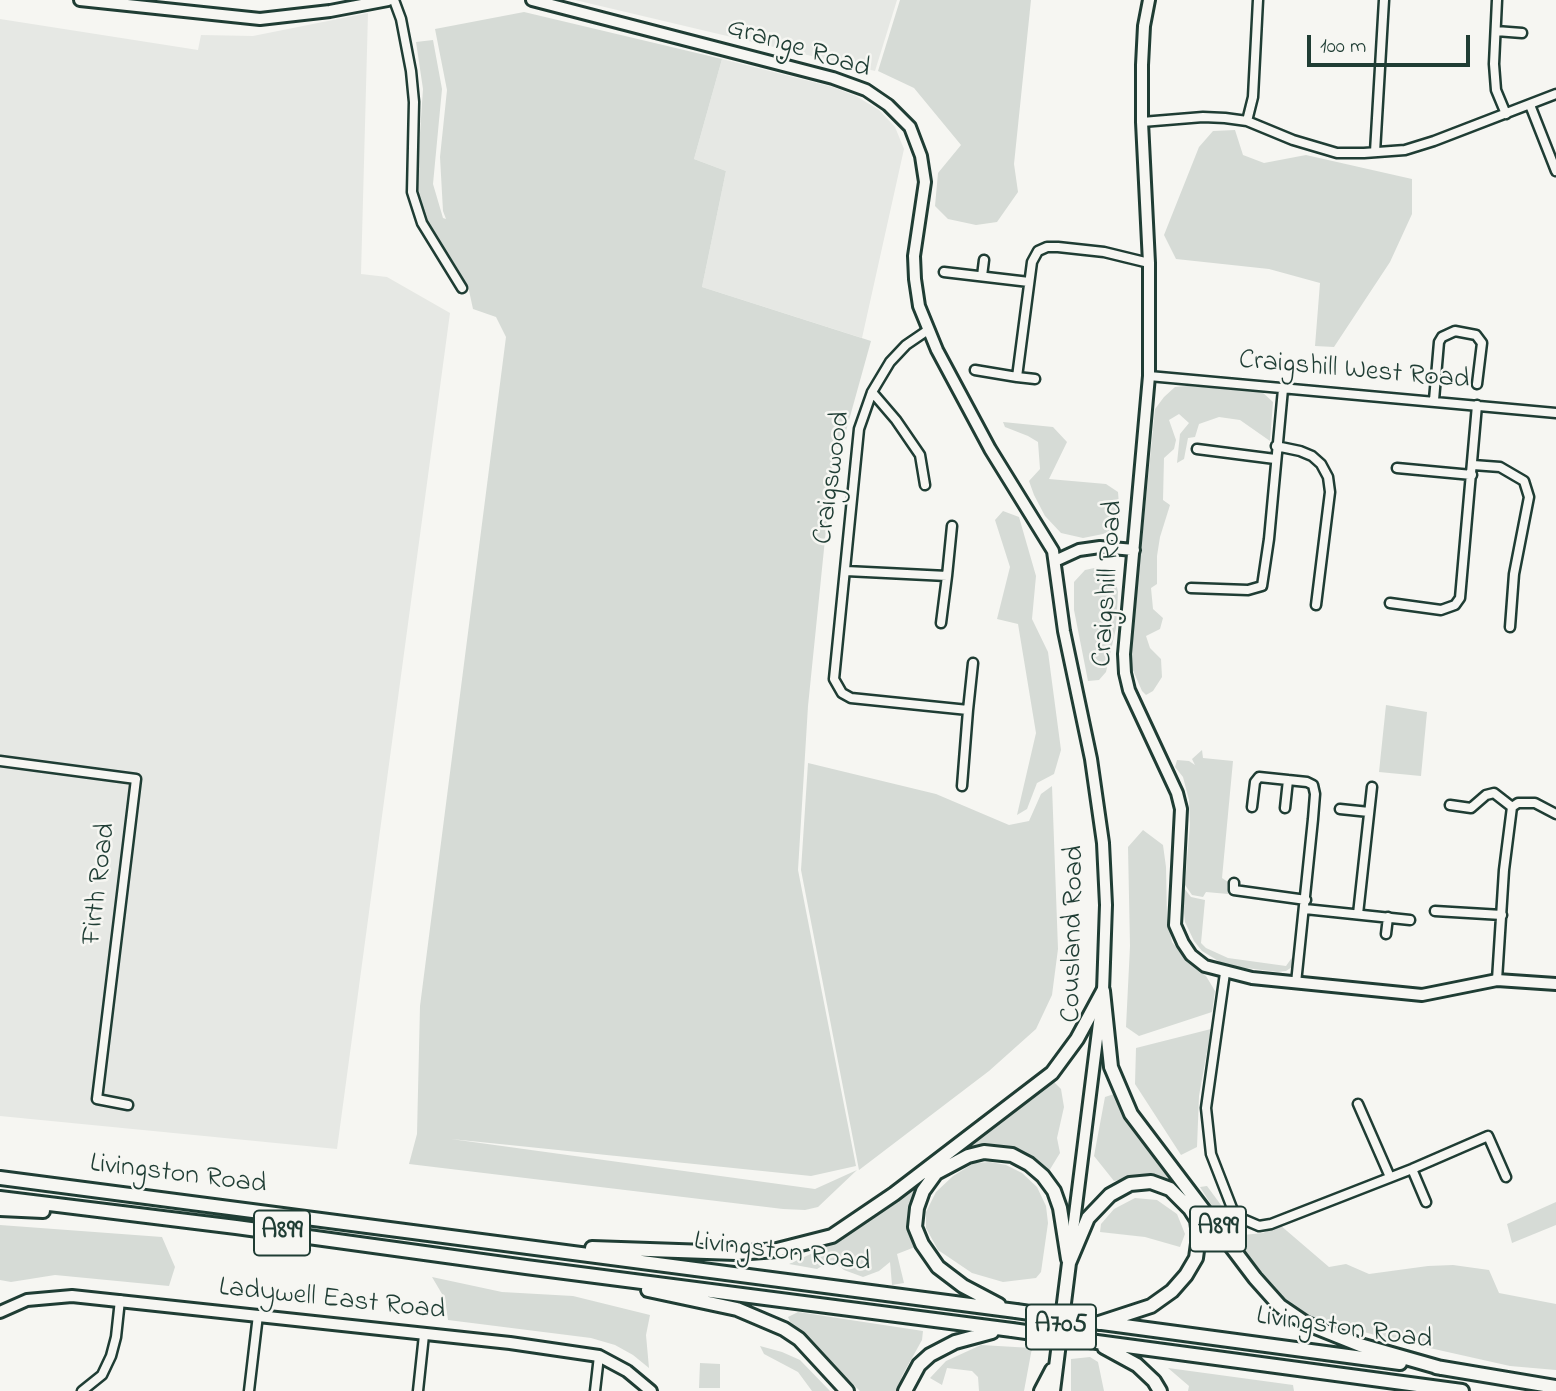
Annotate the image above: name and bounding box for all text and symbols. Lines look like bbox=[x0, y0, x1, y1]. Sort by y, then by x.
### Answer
street label: Grange Road bbox=[722, 12, 874, 88]
scale bar bbox=[1311, 21, 1474, 65]
text: 100 m bbox=[1320, 32, 1366, 62]
street label: Craigshill West Road bbox=[1237, 345, 1471, 399]
street label: Craigswood bbox=[808, 409, 860, 547]
street label: Craigshill Road bbox=[1087, 500, 1133, 668]
street label: Firth Road bbox=[77, 821, 125, 947]
street label: Cousland Road bbox=[1057, 845, 1093, 1023]
street label: Livingston Road bbox=[88, 1149, 268, 1203]
road number: A899 bbox=[1190, 1206, 1246, 1252]
road number: A899 bbox=[254, 1210, 310, 1256]
street label: Livingston Road bbox=[692, 1227, 872, 1281]
street label: Ladywell East Road bbox=[217, 1272, 447, 1330]
street label: Livingston Road bbox=[1254, 1301, 1434, 1359]
road number: A705 bbox=[1026, 1304, 1096, 1350]

